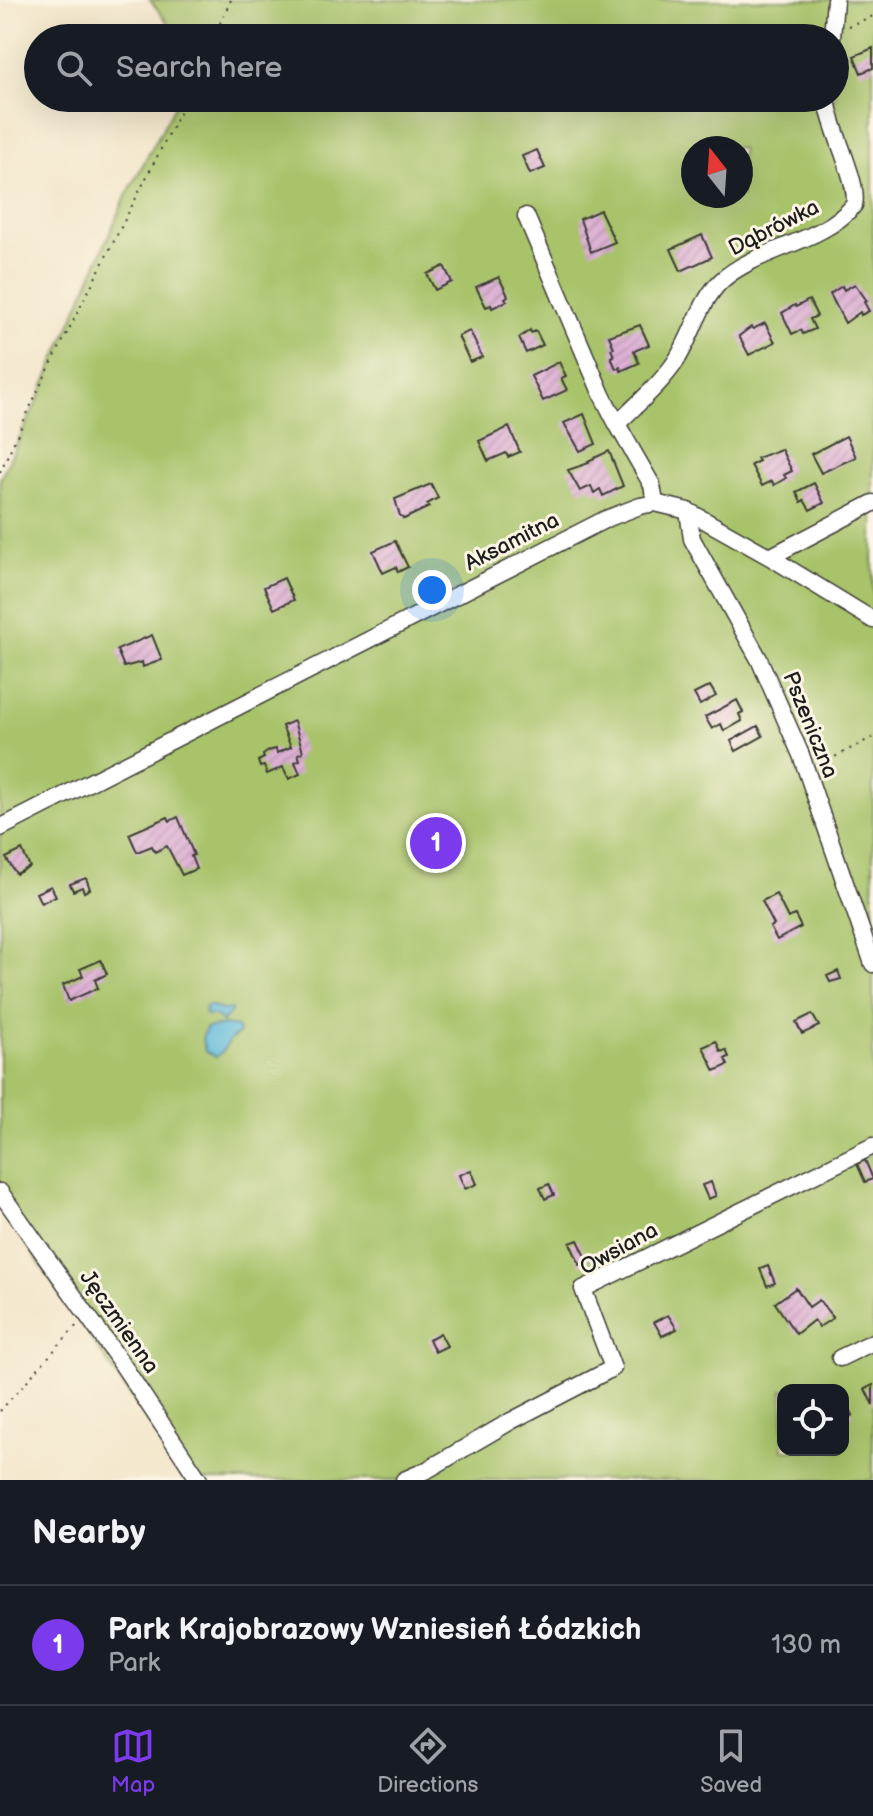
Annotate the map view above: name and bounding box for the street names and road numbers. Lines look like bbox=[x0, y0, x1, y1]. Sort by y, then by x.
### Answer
street label: Dąbrówka bbox=[724, 194, 824, 262]
street label: Aksamitna bbox=[460, 507, 564, 577]
street label: Pszeniczna bbox=[776, 668, 844, 782]
street label: Owsiana bbox=[575, 1217, 663, 1281]
street label: Jęczmienna bbox=[74, 1265, 164, 1379]

